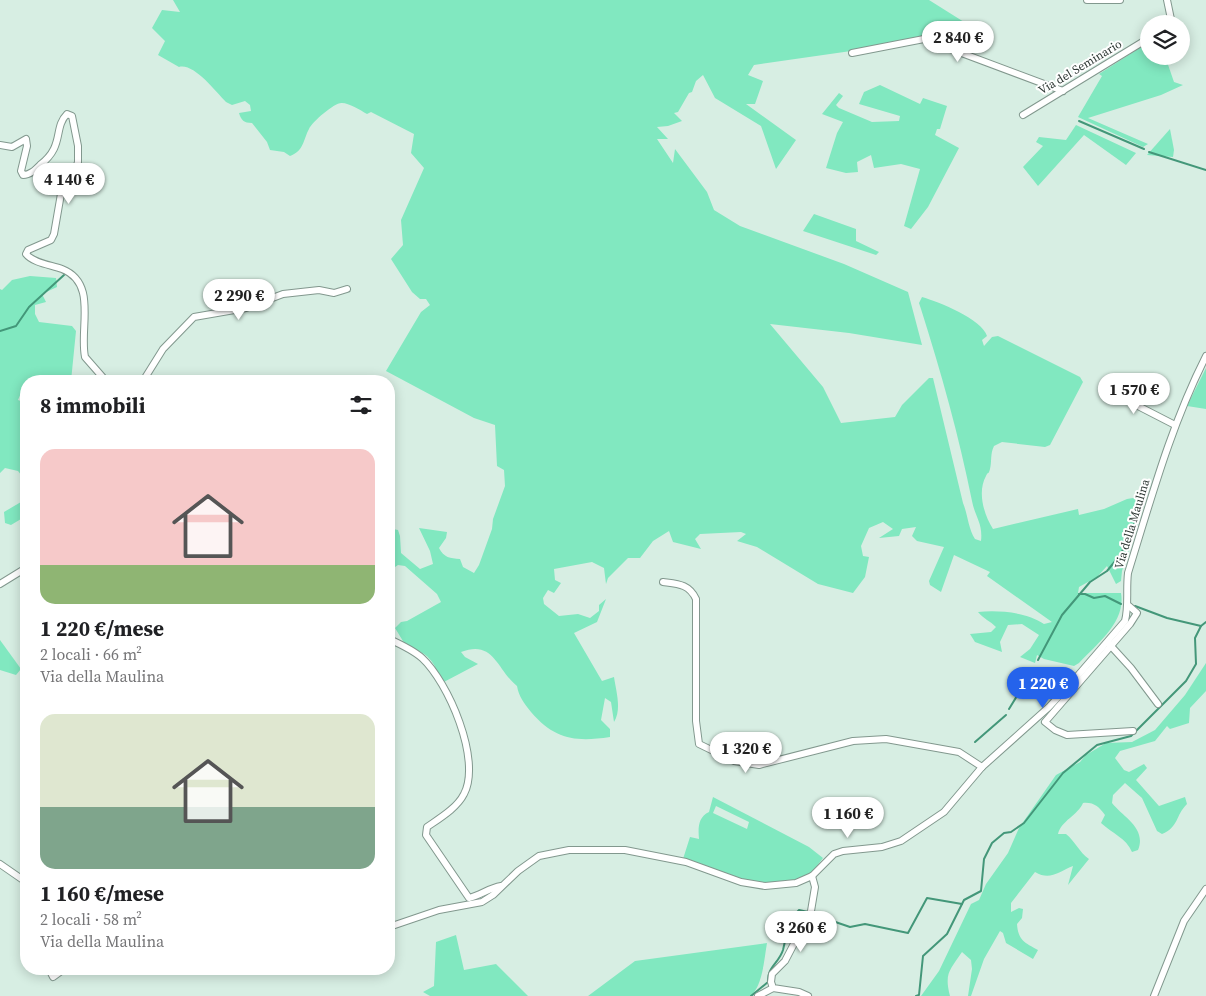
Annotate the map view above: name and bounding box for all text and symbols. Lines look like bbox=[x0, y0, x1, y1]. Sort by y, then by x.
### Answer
map controls bbox=[1140, 15, 1190, 65]
button: layers bbox=[1140, 15, 1190, 65]
pin: 2 840 € bbox=[912, 20, 1004, 63]
text: 2 840 € bbox=[933, 26, 983, 48]
street label: Via del Seminario bbox=[1035, 36, 1125, 98]
pin: 4 140 € bbox=[23, 162, 115, 205]
text: 4 140 € bbox=[44, 168, 94, 190]
pin: 2 290 € bbox=[193, 278, 285, 321]
text: 2 290 € bbox=[214, 284, 264, 306]
pin: 1 570 € bbox=[1088, 372, 1180, 415]
text: 1 570 € bbox=[1109, 378, 1159, 400]
text: 8 immobili bbox=[40, 391, 145, 420]
icon: filters bbox=[347, 391, 375, 419]
street label: Via della Maulina bbox=[1111, 476, 1154, 571]
icon: home bbox=[163, 481, 253, 571]
text: 1 220 €/mese bbox=[40, 614, 164, 643]
text: 2 locali · 66 m² bbox=[40, 643, 142, 665]
text: Via della Maulina bbox=[40, 665, 164, 687]
pin: 1 220 € bbox=[997, 666, 1089, 709]
text: 1 220 € bbox=[1018, 672, 1068, 694]
pin: 1 320 € bbox=[700, 732, 792, 774]
text: 1 320 € bbox=[721, 737, 771, 759]
icon: home bbox=[163, 746, 253, 836]
pin: 1 160 € bbox=[802, 796, 894, 839]
text: 1 160 € bbox=[823, 802, 873, 824]
text: 1 160 €/mese bbox=[40, 879, 164, 908]
text: 2 locali · 58 m² bbox=[40, 908, 142, 930]
pin: 3 260 € bbox=[755, 910, 847, 953]
text: 3 260 € bbox=[776, 916, 826, 938]
text: Via della Maulina bbox=[40, 930, 164, 952]

